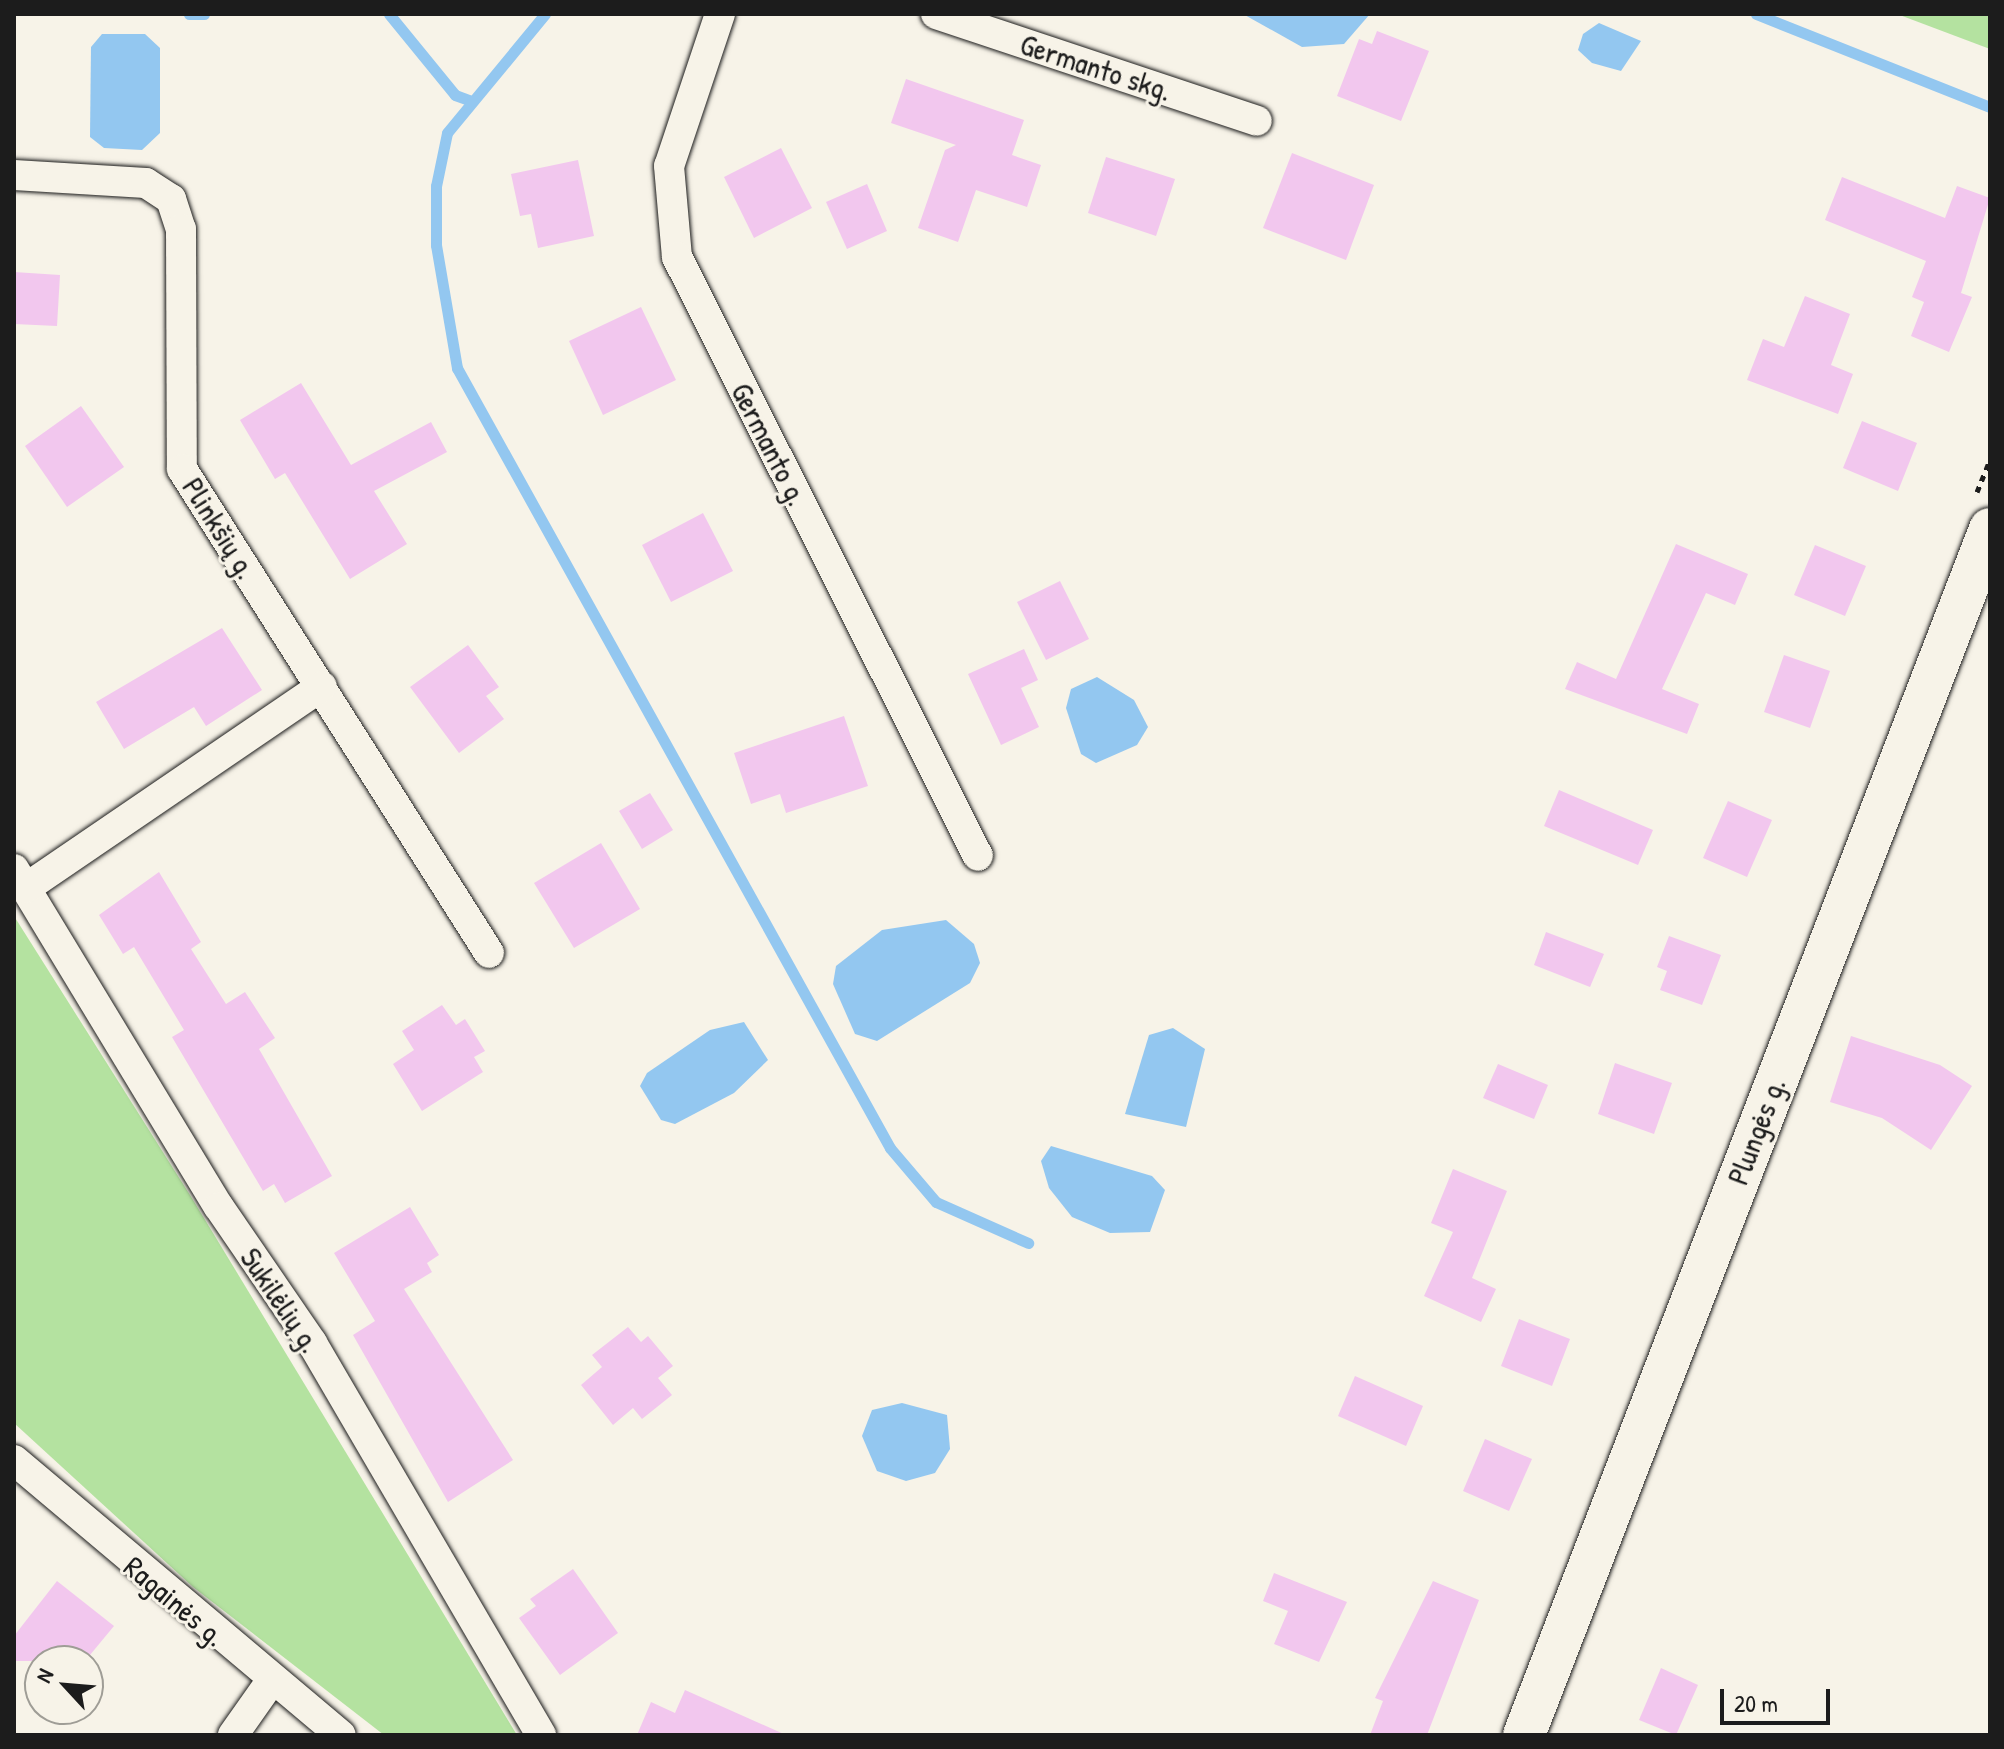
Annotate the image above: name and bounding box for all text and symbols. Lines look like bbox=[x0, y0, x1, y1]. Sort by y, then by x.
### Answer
street label: Germanto skg. bbox=[1016, 26, 1176, 108]
street label: Germanto g. bbox=[724, 377, 816, 511]
street label: Plinkšių g. bbox=[175, 471, 265, 585]
street label: Plungės g. bbox=[1719, 1073, 1793, 1189]
street label: Sukilėlių g. bbox=[233, 1241, 329, 1359]
street label: Ragainės g. bbox=[117, 1548, 233, 1654]
north arrow bbox=[24, 1645, 104, 1725]
text: N bbox=[28, 1664, 60, 1687]
scale bar bbox=[1724, 1673, 1834, 1723]
text: 20 m bbox=[1734, 1687, 1778, 1719]

